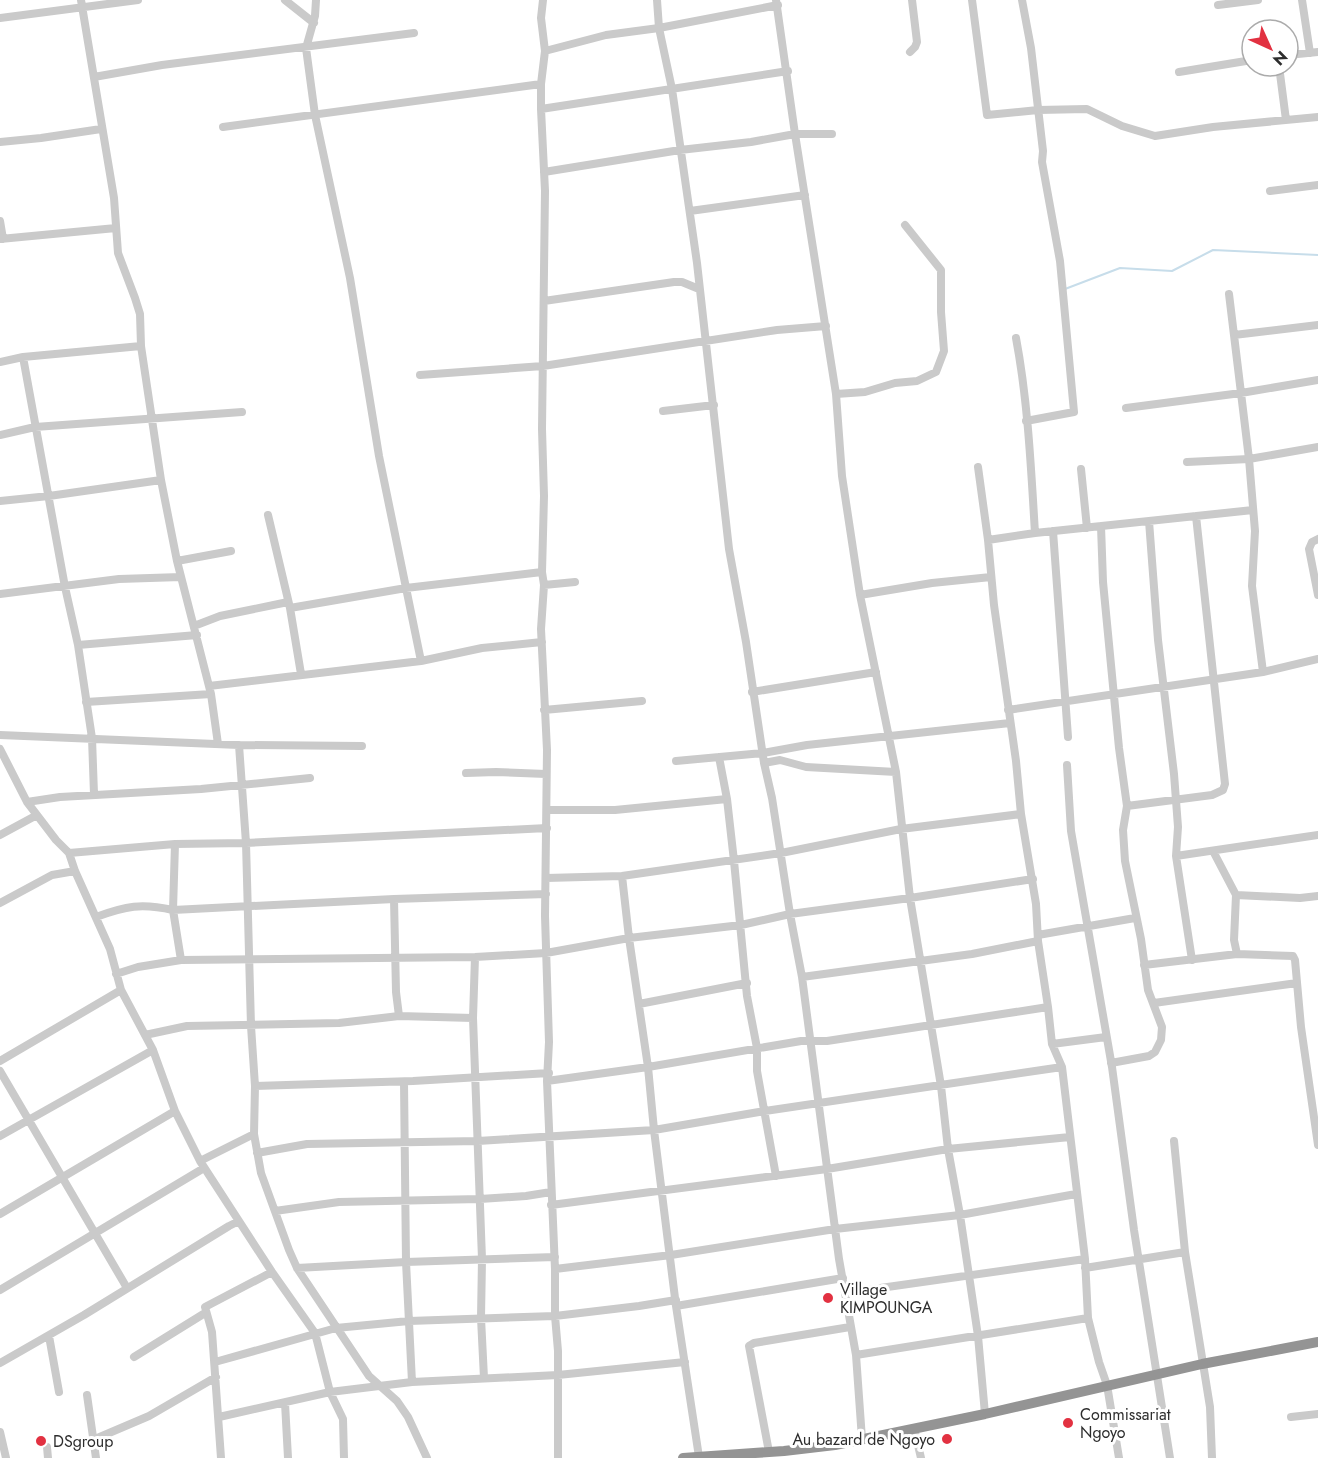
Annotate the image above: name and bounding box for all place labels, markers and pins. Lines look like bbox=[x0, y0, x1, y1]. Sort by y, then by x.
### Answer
place label: Village KIMPOUNGA bbox=[840, 1278, 933, 1319]
marker: Village KIMPOUNGA bbox=[821, 1291, 835, 1305]
place label: Commissariat Ngoyo bbox=[1080, 1403, 1171, 1444]
marker: Commissariat Ngoyo bbox=[1061, 1416, 1075, 1430]
place label: Au bazard de Ngoyo bbox=[793, 1428, 935, 1451]
place label: DSgroup bbox=[53, 1430, 113, 1453]
marker: Au bazard de Ngoyo bbox=[940, 1432, 954, 1446]
marker: DSgroup bbox=[34, 1434, 48, 1448]

